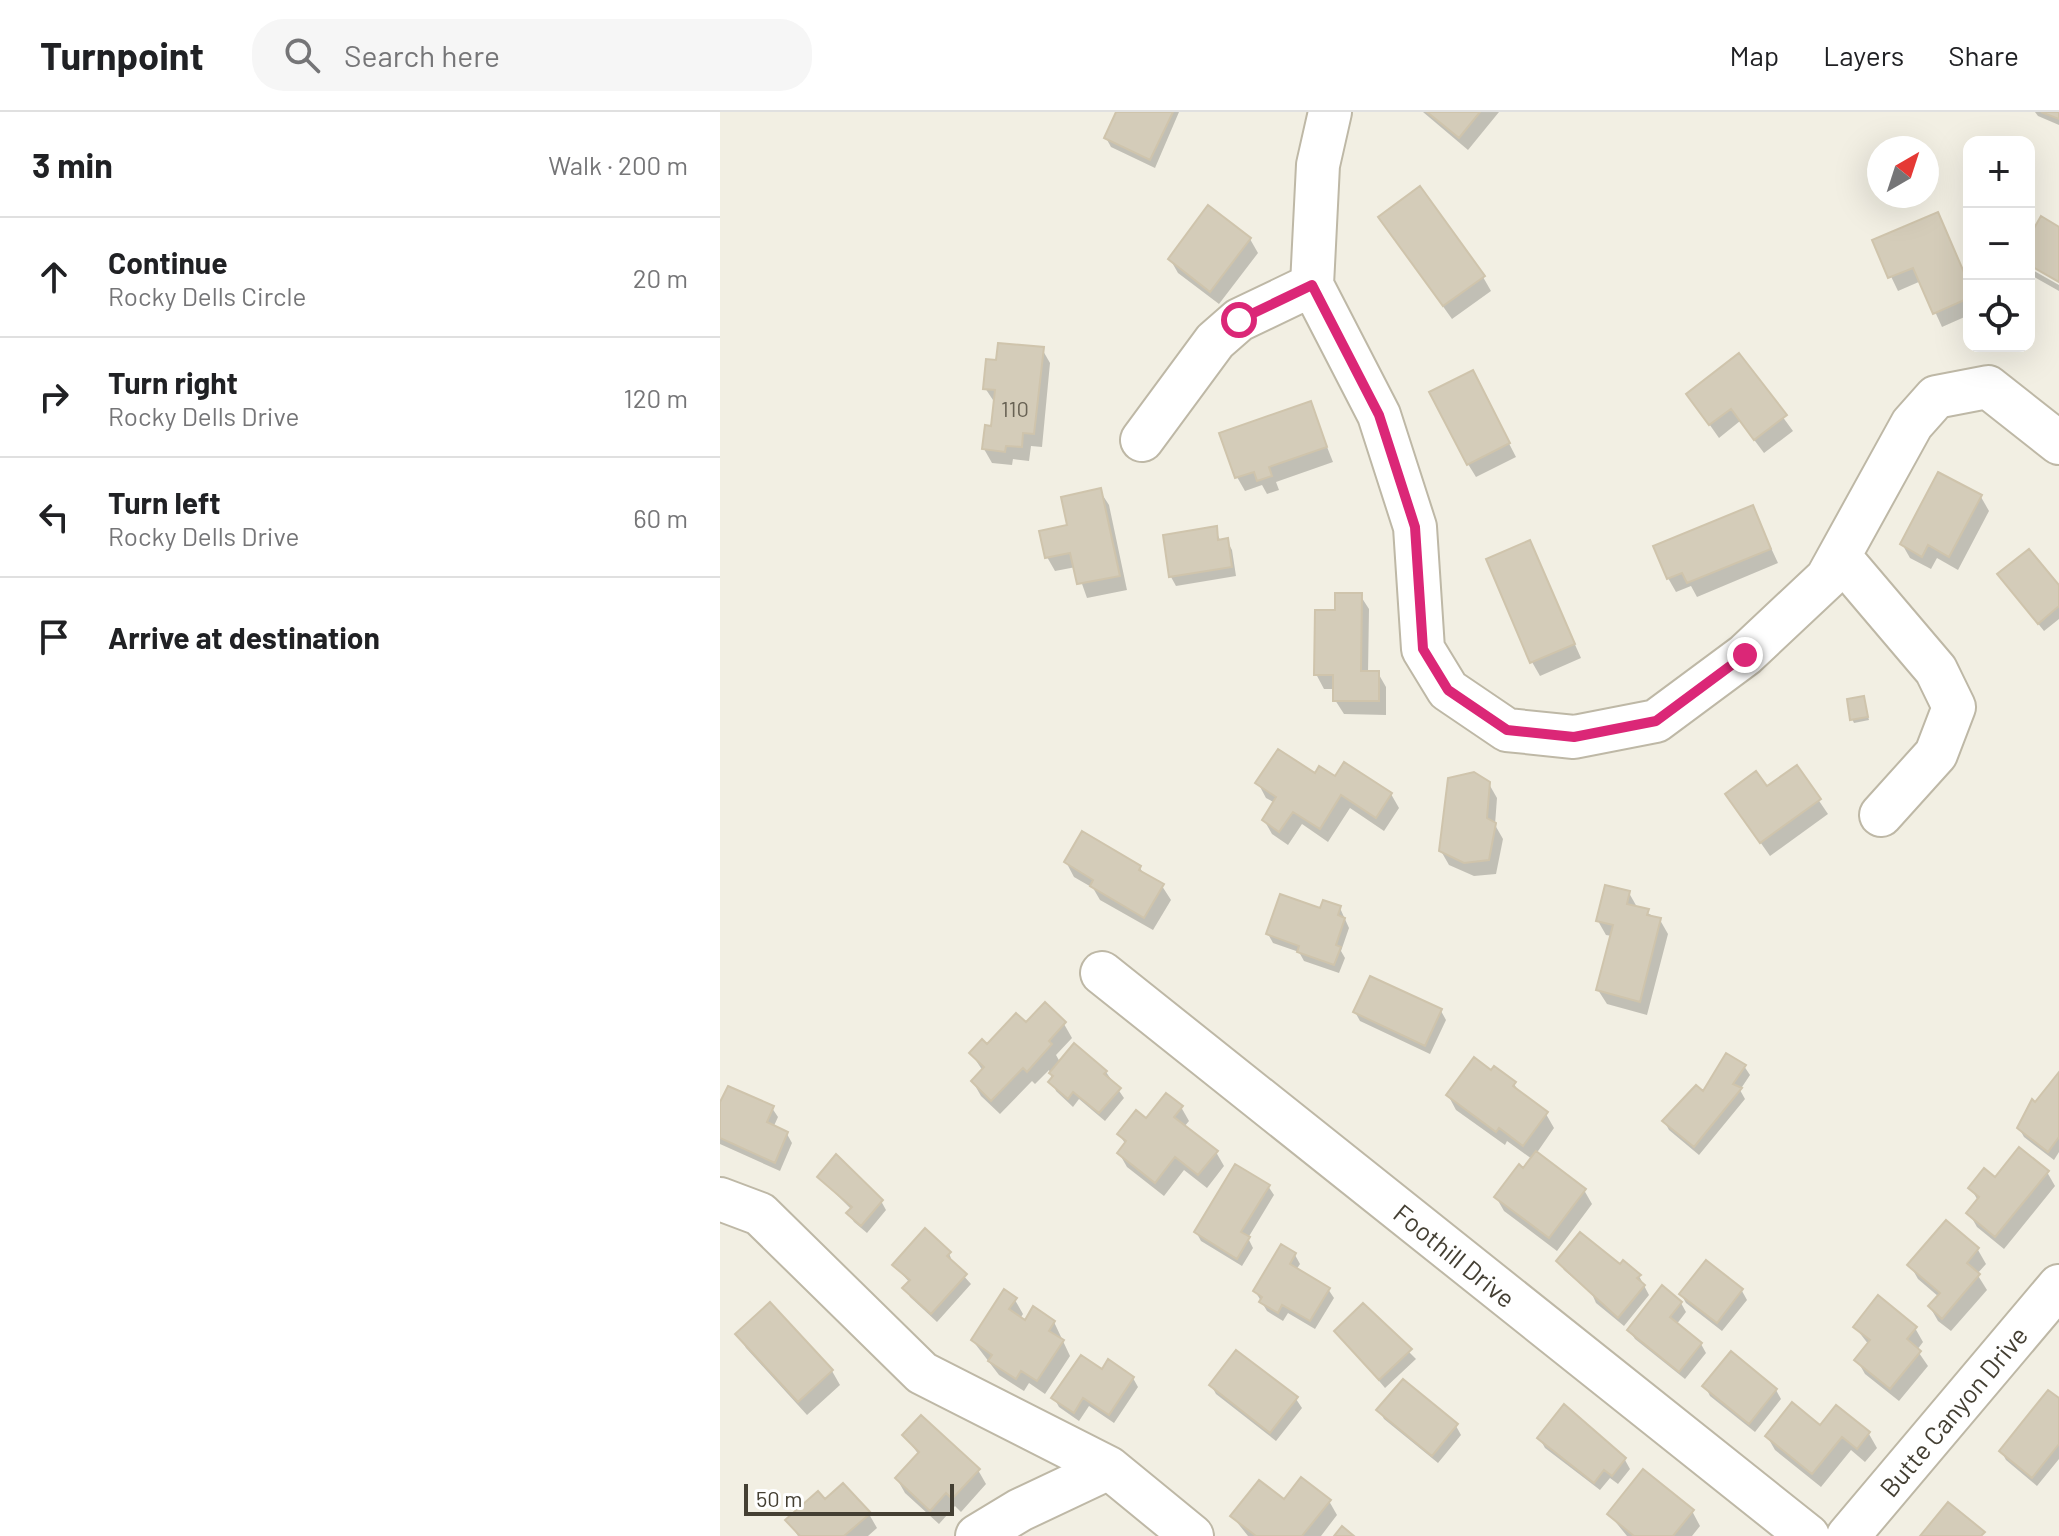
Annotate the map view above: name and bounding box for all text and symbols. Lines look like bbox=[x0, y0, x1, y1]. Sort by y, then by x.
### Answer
search box bbox=[252, 19, 812, 91]
text: Turnpoint bbox=[40, 32, 204, 78]
icon: search bbox=[280, 33, 324, 77]
text: Search here bbox=[344, 37, 500, 73]
text: Map bbox=[1729, 38, 1779, 72]
text: Layers bbox=[1823, 38, 1904, 72]
text: Share bbox=[1948, 38, 2019, 72]
north arrow bbox=[1867, 136, 1939, 208]
map controls bbox=[1963, 136, 2035, 352]
button: + bbox=[1963, 136, 2035, 208]
text: 3 min bbox=[32, 144, 113, 185]
text: Walk · 200 m bbox=[548, 149, 688, 180]
button: − bbox=[1963, 208, 2035, 280]
text: Continue bbox=[108, 244, 228, 280]
icon: ahead bbox=[32, 255, 76, 299]
text: 20 m bbox=[633, 262, 688, 293]
text: Rocky Dells Circle bbox=[108, 280, 306, 311]
button: locate bbox=[1963, 280, 2035, 352]
route start bbox=[1221, 302, 1257, 338]
text: Turn right bbox=[108, 364, 238, 400]
icon: right bbox=[32, 375, 76, 419]
text: 120 m bbox=[624, 382, 688, 413]
house number: 110 bbox=[1001, 395, 1029, 421]
text: Rocky Dells Drive bbox=[108, 400, 299, 431]
text: Turn left bbox=[108, 484, 221, 520]
icon: left bbox=[32, 495, 76, 539]
text: 60 m bbox=[633, 502, 688, 533]
text: Rocky Dells Drive bbox=[108, 520, 299, 551]
icon: arrive bbox=[32, 615, 76, 659]
text: Arrive at destination bbox=[108, 619, 380, 655]
route end bbox=[1727, 637, 1763, 673]
street label: Foothill Drive bbox=[1388, 1197, 1522, 1313]
street label: Butte Canyon Drive bbox=[1873, 1319, 2033, 1503]
scale bar bbox=[744, 1480, 954, 1516]
text: 50 m bbox=[756, 1485, 802, 1511]

